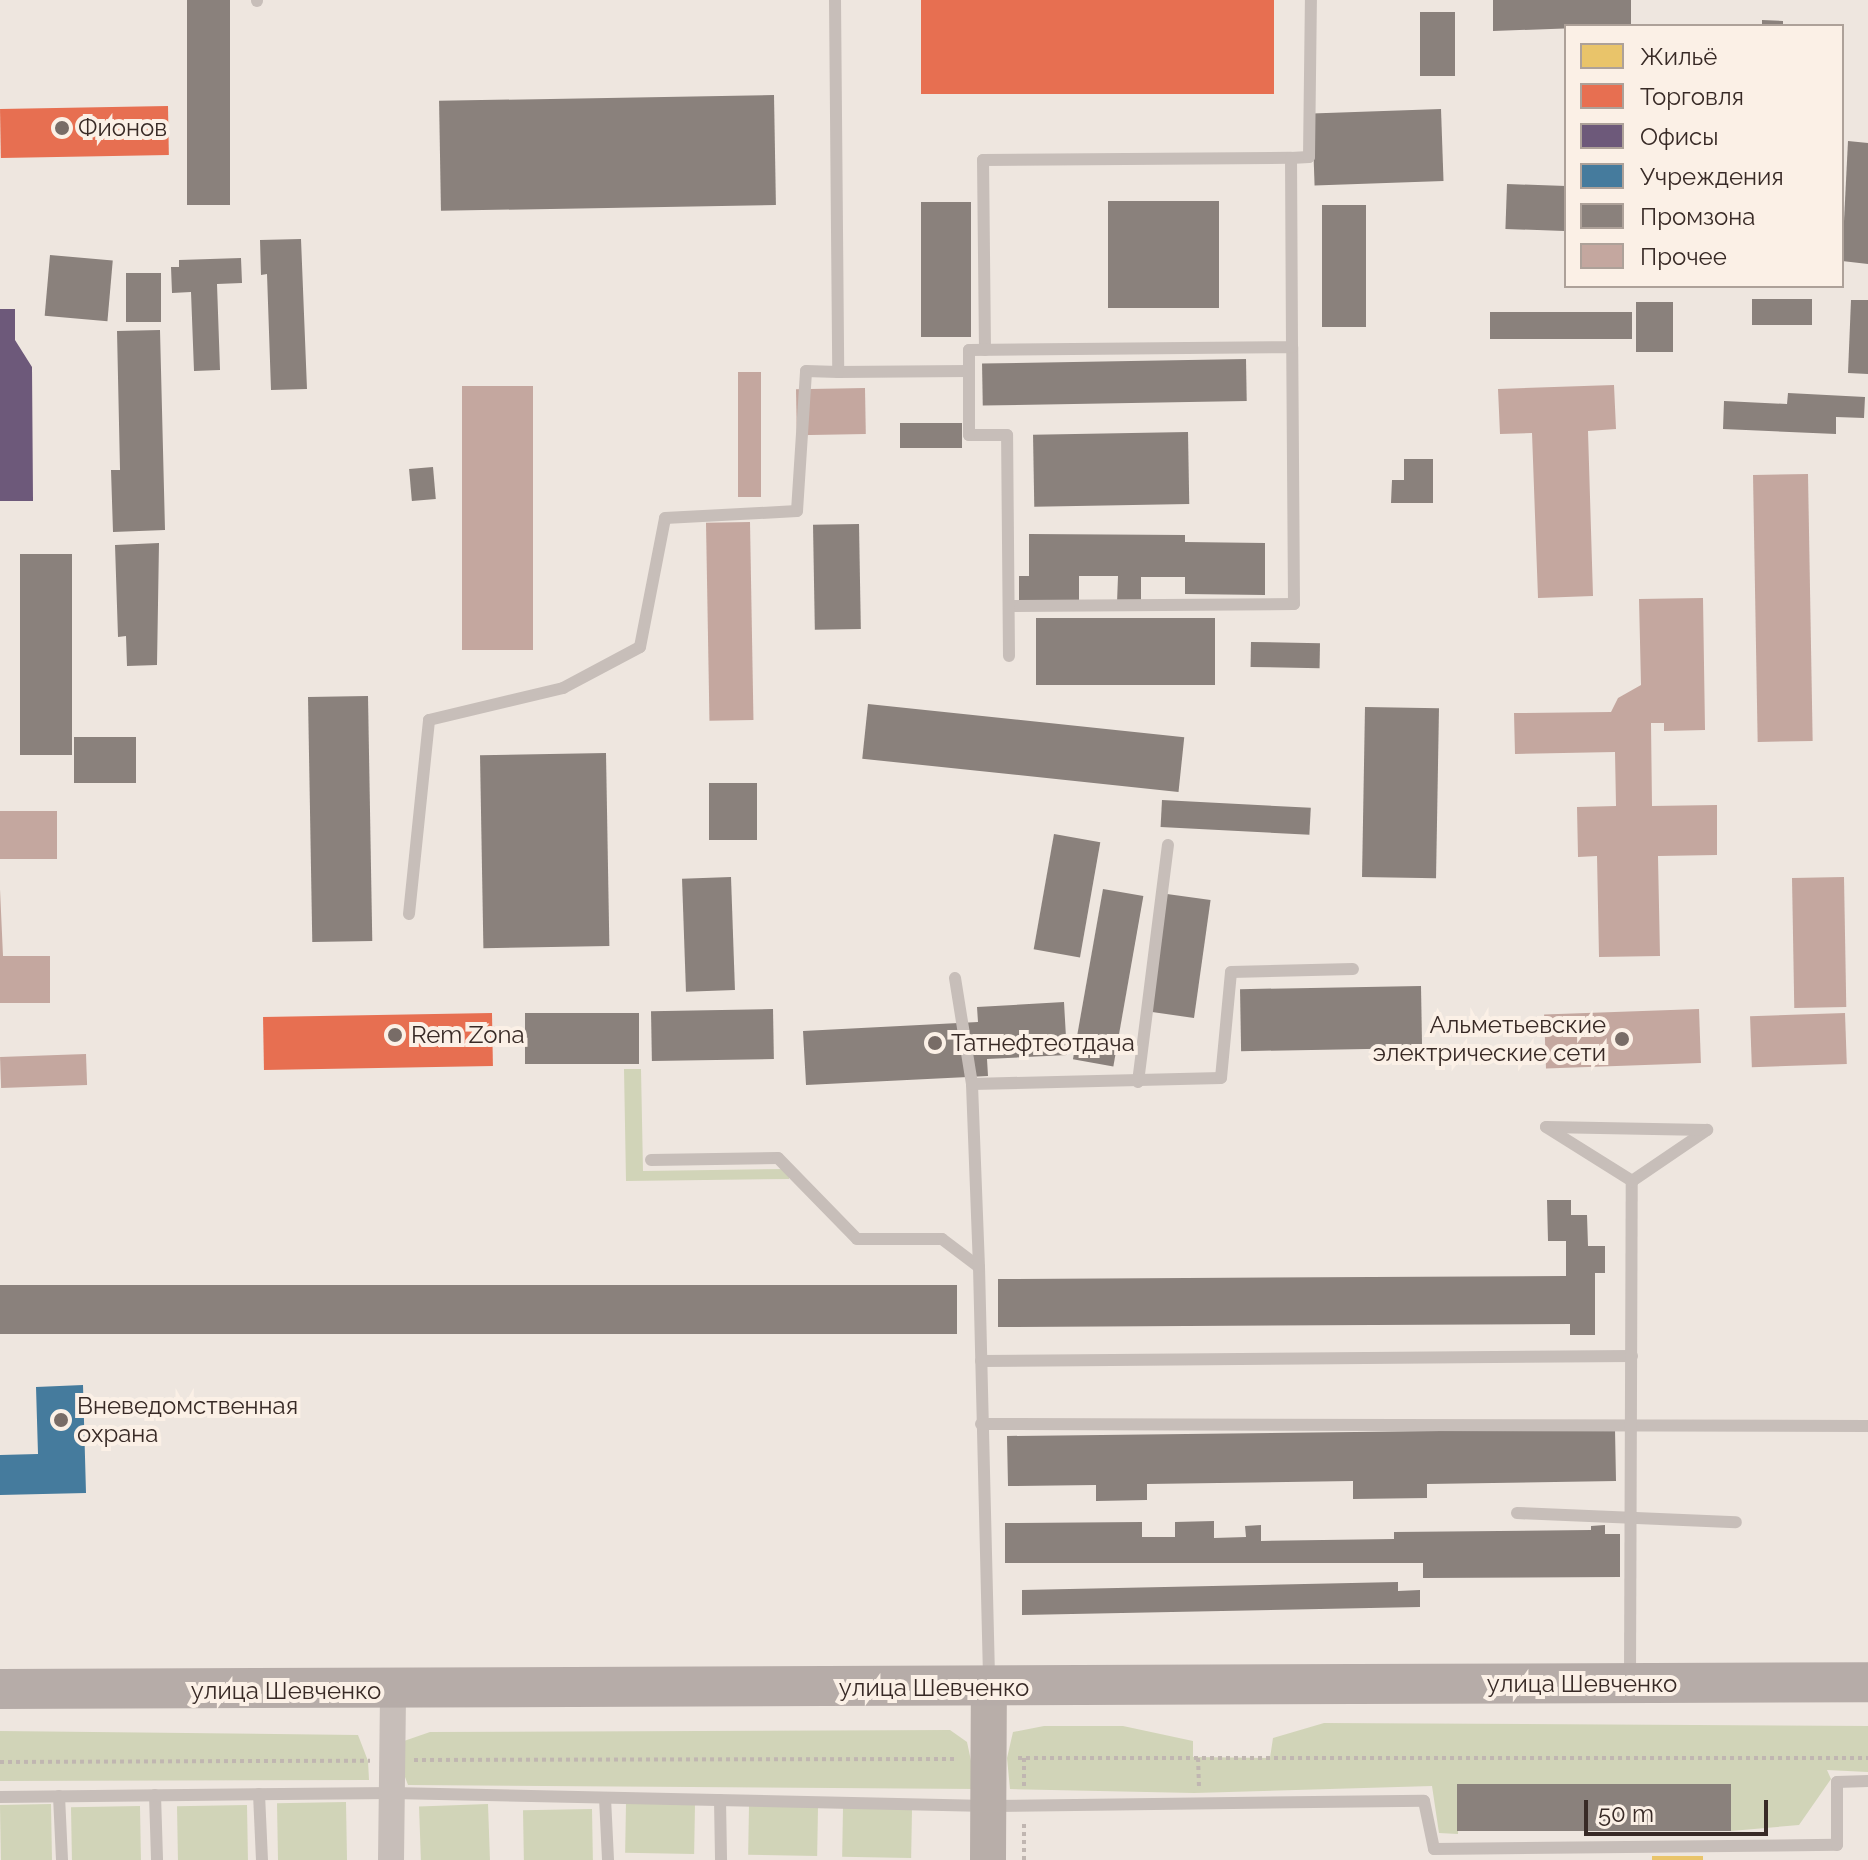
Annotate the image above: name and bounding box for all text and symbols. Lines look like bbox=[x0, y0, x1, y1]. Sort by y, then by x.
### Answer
legend bbox=[1564, 24, 1844, 288]
text: Жильё bbox=[1640, 42, 1717, 71]
text: Торговля bbox=[1640, 82, 1744, 111]
place label: Фионов bbox=[78, 114, 167, 142]
marker: Фионов bbox=[53, 119, 71, 137]
text: Офисы bbox=[1640, 122, 1718, 151]
text: Учреждения bbox=[1640, 162, 1784, 191]
text: Промзона bbox=[1640, 202, 1755, 231]
text: Прочее bbox=[1640, 242, 1727, 271]
place label: Альметьевские электрические сети bbox=[1372, 1011, 1606, 1067]
place label: Rem Zona bbox=[411, 1021, 525, 1049]
marker: Rem Zona bbox=[386, 1026, 404, 1044]
place label: Татнефтеотдача bbox=[951, 1029, 1135, 1057]
marker: Альметьевские электрические сети bbox=[1613, 1030, 1631, 1048]
marker: Татнефтеотдача bbox=[926, 1034, 944, 1052]
place label: Вневедомственная охрана bbox=[77, 1392, 298, 1448]
marker: Вневедомственная охрана bbox=[52, 1411, 70, 1429]
street label: улица Шевченко bbox=[1487, 1670, 1677, 1698]
street label: улица Шевченко bbox=[839, 1674, 1029, 1702]
street label: улица Шевченко bbox=[191, 1677, 381, 1705]
scale bar bbox=[1588, 1784, 1772, 1834]
text: 50 m bbox=[1598, 1799, 1654, 1828]

